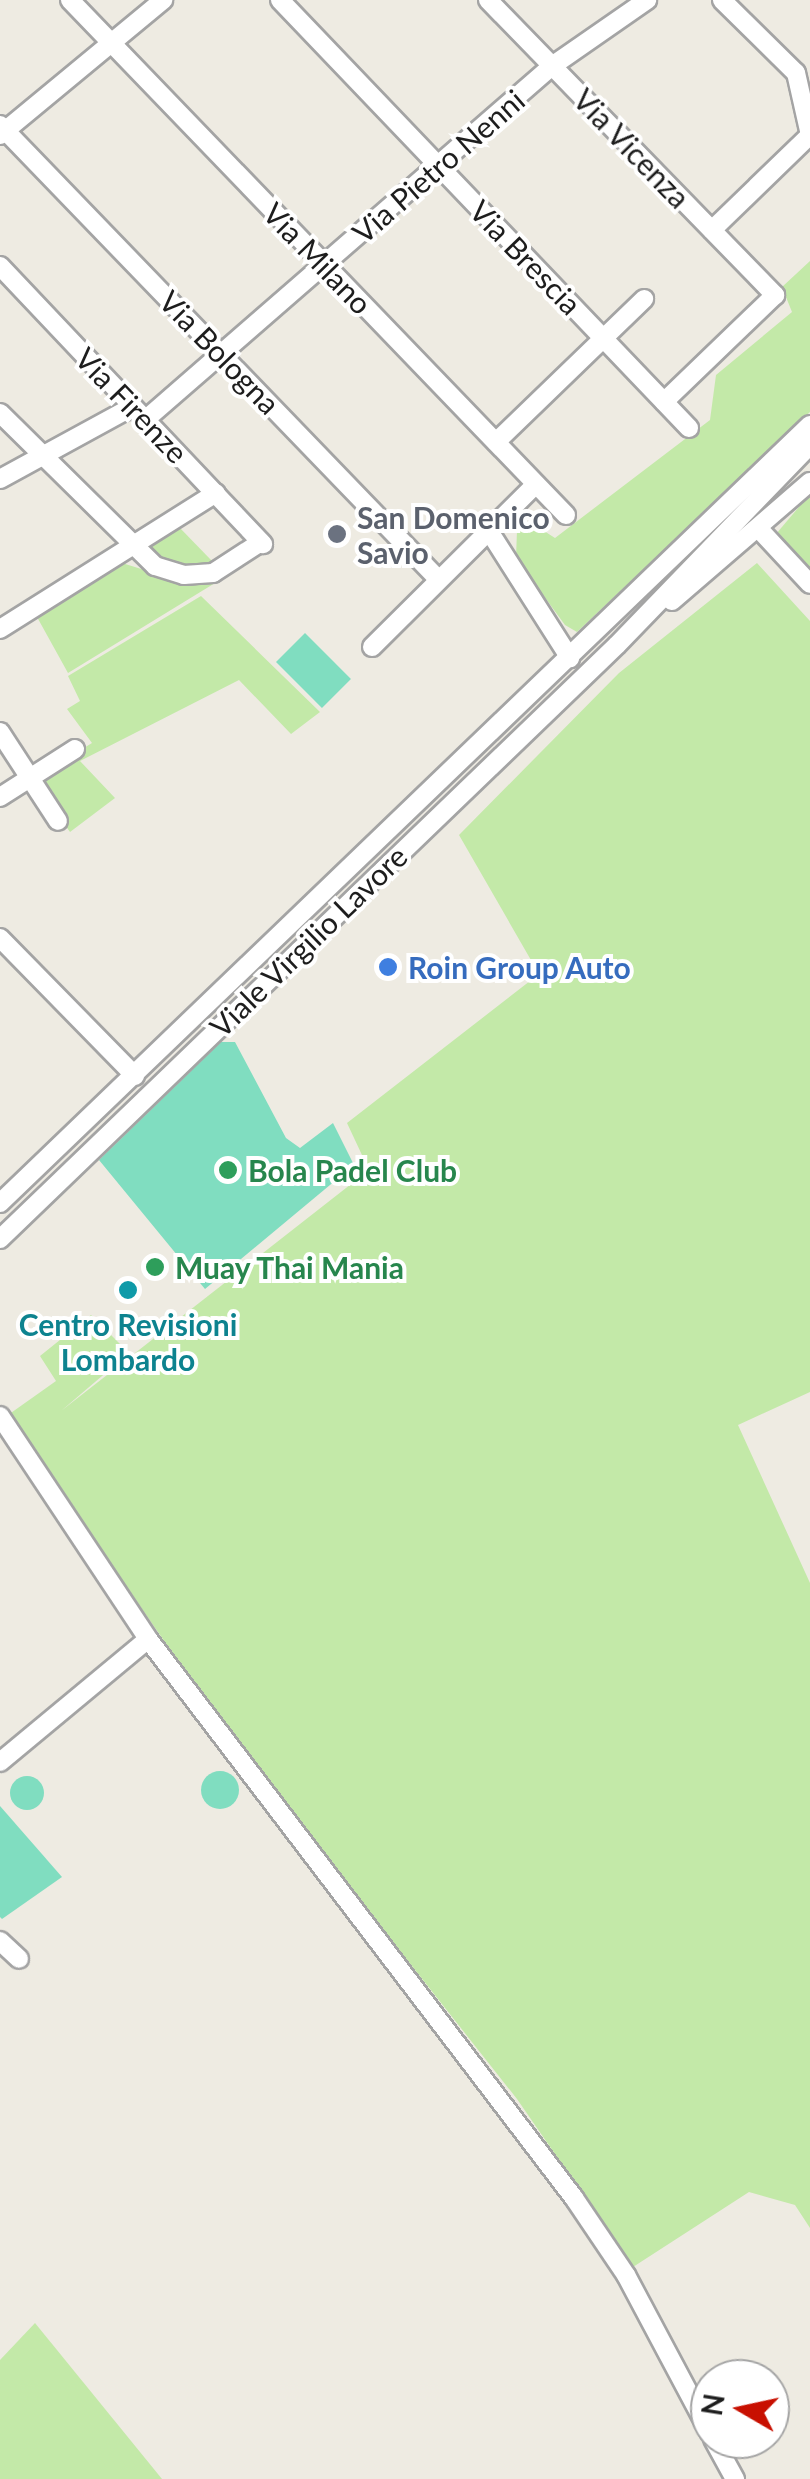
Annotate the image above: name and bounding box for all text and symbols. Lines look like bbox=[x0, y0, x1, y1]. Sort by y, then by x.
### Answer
street label: Via Vicenza bbox=[566, 81, 698, 215]
street label: Via Pietro Nenni bbox=[345, 82, 531, 250]
street label: Via Brescia bbox=[463, 192, 589, 322]
street label: Via Milano bbox=[256, 195, 380, 321]
street label: Via Bologna bbox=[152, 283, 288, 421]
street label: Via Firenze bbox=[68, 340, 196, 470]
place label: San Domenico Savio bbox=[357, 499, 550, 570]
marker: San Domenico Savio bbox=[326, 523, 348, 545]
street label: Viale Virgilio Lavore bbox=[202, 837, 414, 1045]
place label: Roin Group Auto bbox=[408, 949, 632, 985]
marker: Roin Group Auto bbox=[377, 956, 399, 978]
place label: Bola Padel Club bbox=[248, 1152, 457, 1188]
marker: Bola Padel Club bbox=[217, 1159, 239, 1181]
place label: Muay Thai Mania bbox=[175, 1249, 406, 1285]
marker: Muay Thai Mania bbox=[144, 1256, 166, 1278]
marker: Centro Revisioni Lombardo bbox=[117, 1279, 139, 1301]
place label: Centro Revisioni Lombardo bbox=[19, 1306, 237, 1376]
north arrow bbox=[690, 2359, 790, 2459]
text: N bbox=[694, 2391, 731, 2418]

